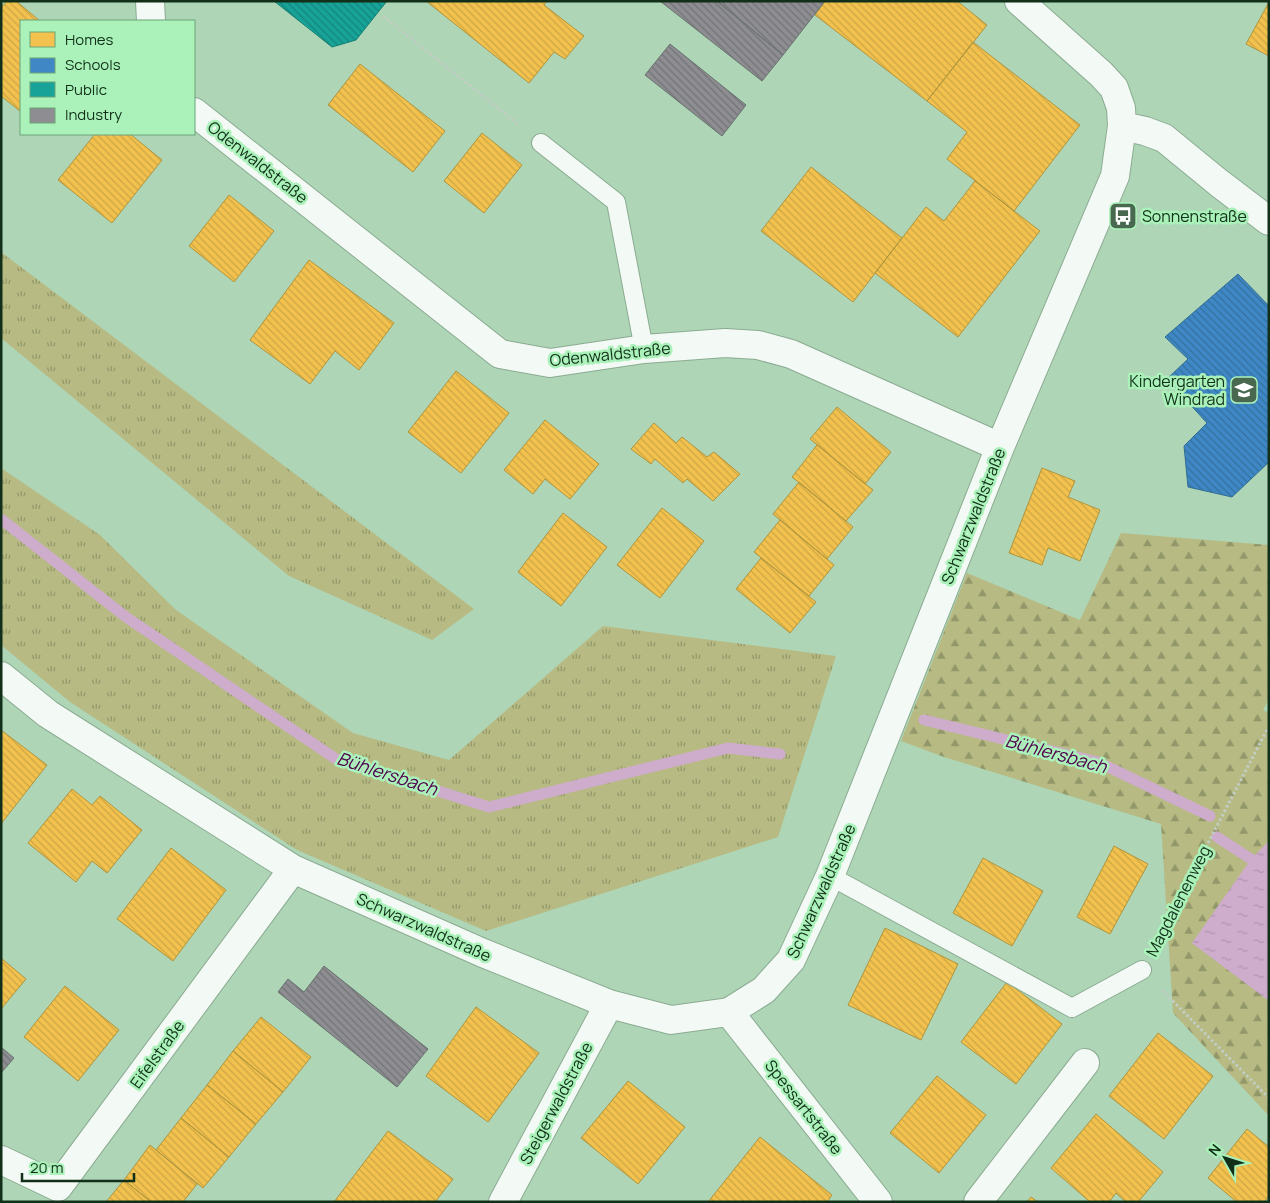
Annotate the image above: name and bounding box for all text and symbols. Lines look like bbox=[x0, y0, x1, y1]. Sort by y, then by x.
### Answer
legend bbox=[20, 20, 195, 135]
text: Homes bbox=[65, 29, 114, 50]
text: Schools bbox=[65, 54, 121, 75]
text: Public bbox=[65, 79, 107, 100]
text: Industry bbox=[65, 104, 122, 125]
street label: Odenwaldstraße bbox=[203, 116, 313, 208]
bus stop icon: Sonnenstraße bbox=[1108, 201, 1138, 231]
place label: Sonnenstraße bbox=[1142, 205, 1247, 227]
street label: Odenwaldstraße bbox=[548, 337, 672, 371]
place label: Kindergarten Windrad bbox=[1129, 370, 1225, 410]
school or university icon: Kindergarten Windrad bbox=[1229, 375, 1259, 405]
street label: Schwarzwaldstraße bbox=[936, 445, 1010, 587]
water label: Bühlersbach bbox=[1003, 728, 1111, 778]
water label: Bühlersbach bbox=[334, 746, 442, 801]
street label: Schwarzwaldstraße bbox=[781, 820, 861, 962]
street label: Magdalenenweg bbox=[1141, 842, 1215, 960]
street label: Schwarzwaldstraße bbox=[353, 887, 495, 967]
street label: Eifelstraße bbox=[125, 1015, 189, 1093]
street label: Steigerwaldstraße bbox=[514, 1038, 598, 1168]
street label: Spessartstraße bbox=[760, 1055, 848, 1159]
north arrow bbox=[1200, 1133, 1250, 1183]
text: N bbox=[1204, 1140, 1225, 1159]
scale bar bbox=[22, 1150, 135, 1182]
text: 20 m bbox=[30, 1157, 63, 1178]

